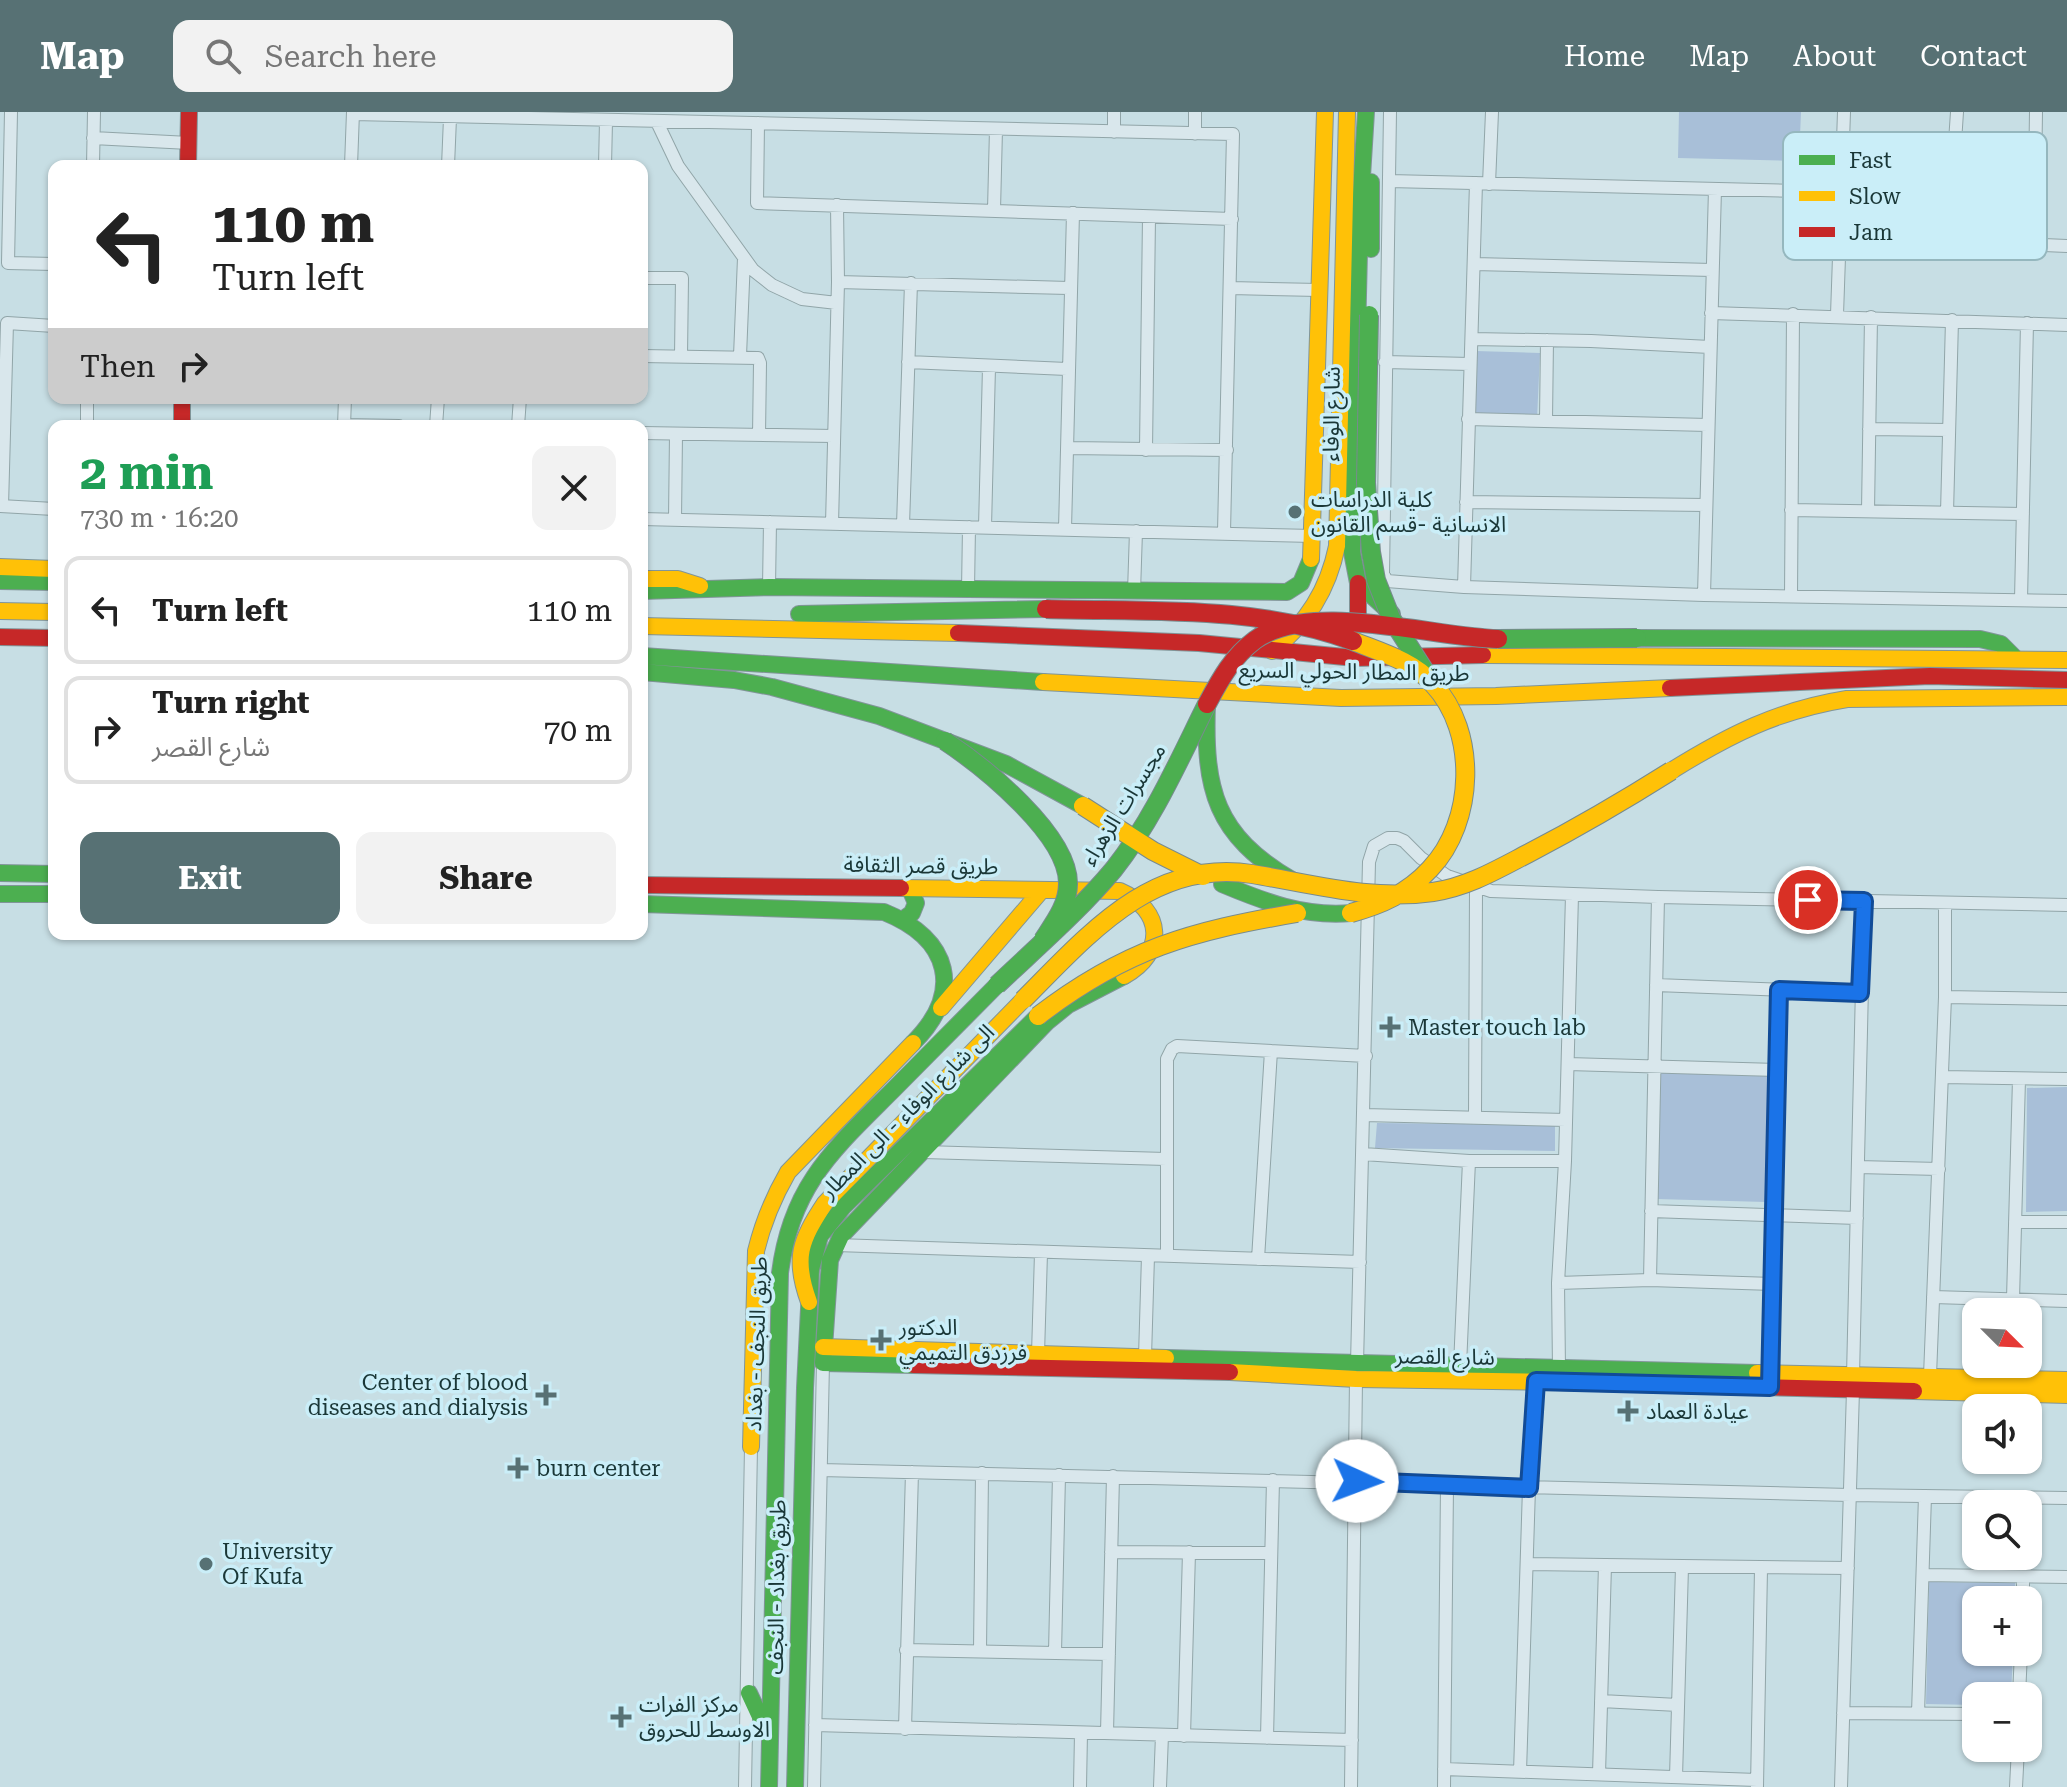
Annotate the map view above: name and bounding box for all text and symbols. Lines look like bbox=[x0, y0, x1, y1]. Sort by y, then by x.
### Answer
search box bbox=[173, 20, 733, 92]
text: Map bbox=[40, 34, 125, 78]
icon: search bbox=[201, 34, 245, 78]
text: Search here bbox=[265, 39, 437, 74]
text: Home bbox=[1564, 40, 1645, 73]
text: Map bbox=[1689, 40, 1749, 73]
text: About bbox=[1793, 40, 1876, 73]
text: Contact bbox=[1920, 40, 2027, 73]
legend bbox=[1783, 132, 2047, 260]
text: Fast bbox=[1849, 148, 1892, 173]
text: Slow bbox=[1849, 184, 1902, 209]
text: 110 m bbox=[212, 190, 374, 256]
icon: left bbox=[80, 192, 184, 296]
text: Jam bbox=[1849, 220, 1893, 245]
text: Turn left bbox=[212, 257, 364, 299]
icon: right bbox=[171, 344, 215, 388]
text: Then bbox=[80, 349, 155, 384]
street label: شارع الوفاء bbox=[1318, 366, 1349, 462]
text: 2 min bbox=[80, 445, 213, 501]
button: close bbox=[532, 446, 616, 530]
place label: كلية الدراسات الانسانية -قسم القانون bbox=[1311, 487, 1506, 541]
text: 730 m · 16:20 bbox=[80, 503, 239, 533]
marker: كلية الدراسات الانسانية -قسم القانون bbox=[1286, 503, 1304, 521]
icon: left bbox=[84, 588, 128, 632]
text: Turn left bbox=[152, 593, 288, 628]
text: 110 m bbox=[527, 593, 612, 628]
street label: طريق المطار الحولي السريع bbox=[1238, 657, 1470, 690]
text: Turn right bbox=[152, 685, 309, 720]
icon: right bbox=[84, 708, 128, 752]
text: 70 m bbox=[543, 713, 612, 748]
text: شارع القصر bbox=[152, 732, 270, 762]
street label: مجسرات الزهراء bbox=[1076, 739, 1171, 870]
button: Exit bbox=[80, 832, 340, 924]
button: Share bbox=[356, 832, 616, 924]
street label: طريق قصر الثقافة bbox=[843, 852, 999, 880]
pin bbox=[1774, 866, 1842, 934]
icon: arrive bbox=[1786, 878, 1830, 922]
place label: Master touch lab bbox=[1408, 1015, 1586, 1040]
marker: Master touch lab bbox=[1379, 1016, 1401, 1038]
street label: الى شارع الوفاء - الى المطار bbox=[815, 1019, 1002, 1207]
street label: طريق النجف - بغداد bbox=[741, 1256, 773, 1432]
north arrow bbox=[1962, 1298, 2042, 1378]
map controls bbox=[1962, 1298, 2042, 1762]
place label: الدكتور فرزدق التميمي bbox=[898, 1315, 1027, 1369]
marker: الدكتور فرزدق التميمي bbox=[870, 1329, 892, 1351]
street label: شارع القصر bbox=[1394, 1343, 1495, 1374]
place label: Center of blood diseases and dialysis bbox=[308, 1370, 528, 1420]
marker: Center of blood diseases and dialysis bbox=[535, 1384, 557, 1406]
button: sound bbox=[1962, 1394, 2042, 1474]
place label: عيادة العماد bbox=[1646, 1399, 1749, 1424]
marker: عيادة العماد bbox=[1617, 1400, 1639, 1422]
position arrow bbox=[1315, 1439, 1399, 1523]
place label: burn center bbox=[536, 1456, 660, 1481]
marker: burn center bbox=[507, 1457, 529, 1479]
button: search bbox=[1962, 1490, 2042, 1570]
street label: طريق بغداد - النجف bbox=[762, 1499, 792, 1675]
place label: University Of Kufa bbox=[222, 1539, 333, 1589]
marker: University Of Kufa bbox=[197, 1555, 215, 1573]
button: + bbox=[1962, 1586, 2042, 1666]
button: − bbox=[1962, 1682, 2042, 1762]
place label: مركز الفرات الاوسط للحروق bbox=[639, 1692, 770, 1742]
marker: مركز الفرات الاوسط للحروق bbox=[610, 1706, 632, 1728]

